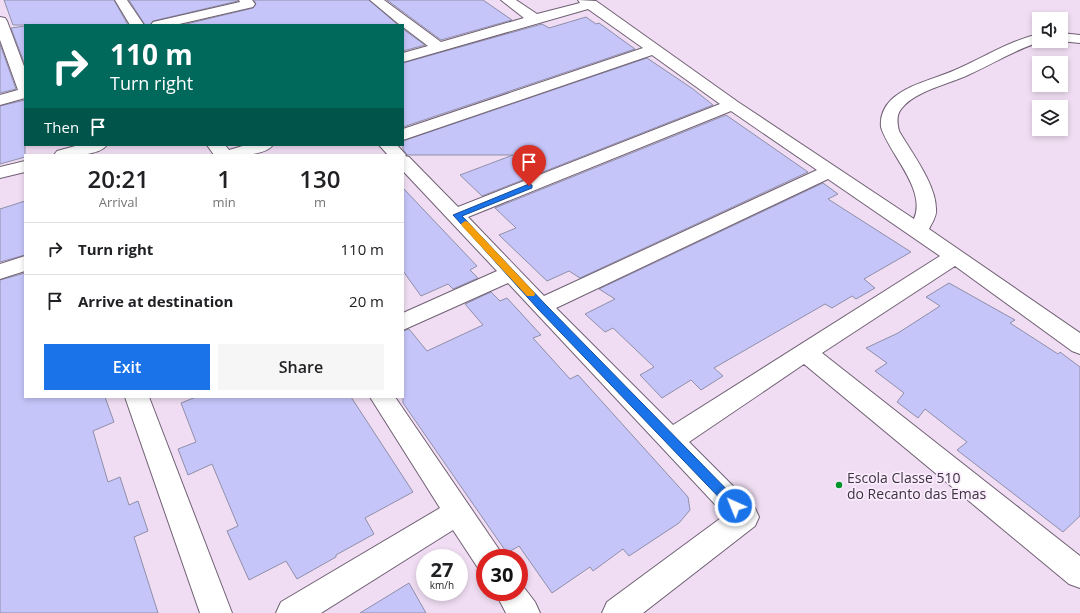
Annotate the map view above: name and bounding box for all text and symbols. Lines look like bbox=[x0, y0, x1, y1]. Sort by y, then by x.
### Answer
map controls bbox=[1032, 12, 1068, 136]
button: sound bbox=[1032, 12, 1068, 48]
text: 110 m bbox=[110, 35, 193, 73]
icon: right bbox=[44, 40, 96, 92]
button: search bbox=[1032, 56, 1068, 92]
text: Turn right bbox=[110, 71, 193, 95]
button: layers bbox=[1032, 100, 1068, 136]
icon: arrive bbox=[87, 116, 109, 138]
text: Then bbox=[44, 117, 79, 137]
pin bbox=[512, 145, 546, 186]
icon: arrive bbox=[518, 151, 540, 173]
text: 20:21 bbox=[88, 162, 149, 195]
text: 1 bbox=[217, 162, 231, 195]
text: 130 bbox=[299, 162, 340, 195]
text: Arrival bbox=[99, 193, 138, 211]
text: min bbox=[213, 193, 236, 211]
text: m bbox=[314, 193, 326, 211]
icon: right bbox=[44, 238, 66, 260]
text: Turn right bbox=[78, 239, 153, 259]
text: 110 m bbox=[340, 239, 384, 259]
icon: arrive bbox=[44, 290, 66, 312]
text: Arrive at destination bbox=[78, 291, 233, 311]
text: 20 m bbox=[349, 291, 384, 311]
button: Exit bbox=[44, 344, 210, 390]
button: Share bbox=[218, 344, 384, 390]
place label: Escola Classe 510 do Recanto das Emas bbox=[847, 468, 986, 503]
marker: Escola Classe 510 do Recanto das Emas bbox=[834, 480, 844, 490]
position arrow bbox=[714, 485, 756, 527]
speed limit sign: 30 bbox=[476, 549, 528, 601]
text: 27 bbox=[431, 556, 453, 583]
text: km/h bbox=[430, 578, 454, 592]

